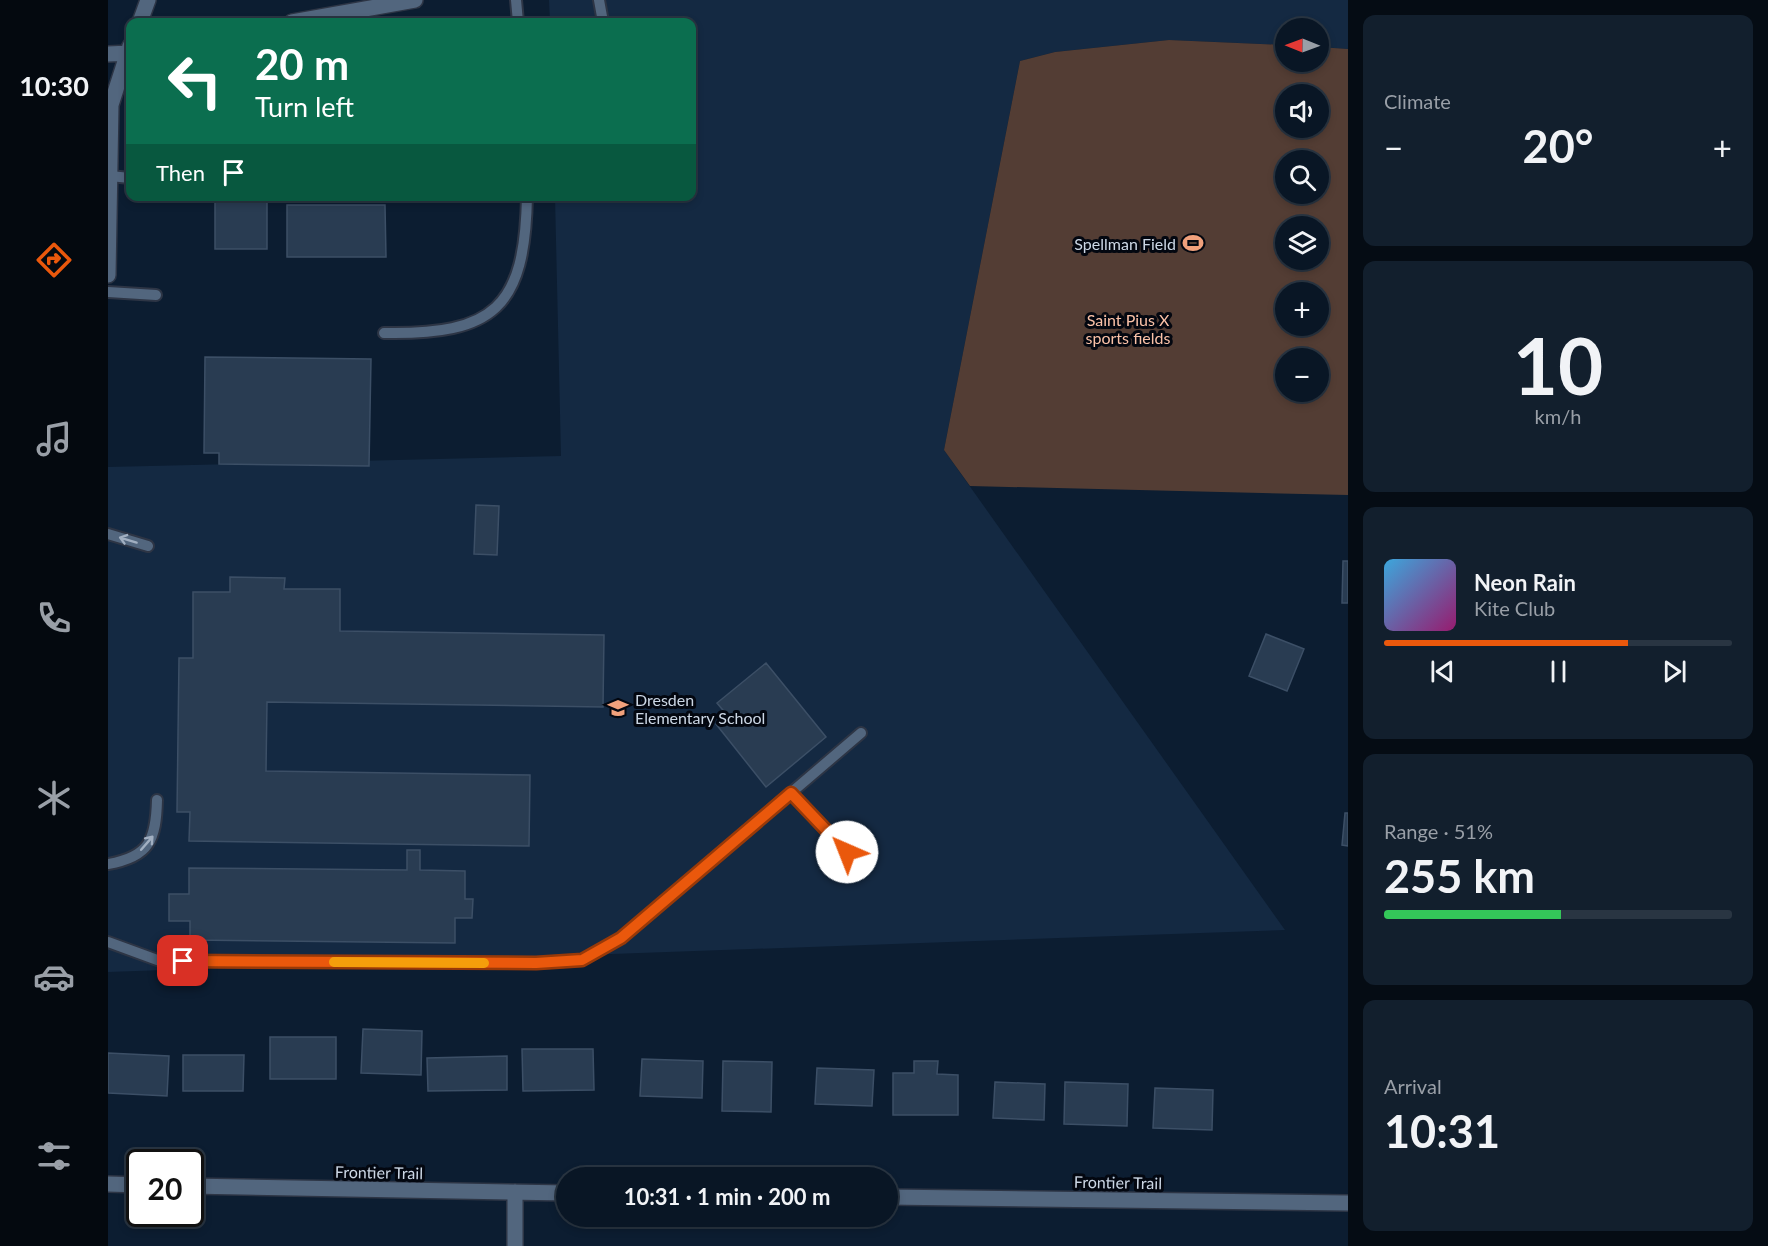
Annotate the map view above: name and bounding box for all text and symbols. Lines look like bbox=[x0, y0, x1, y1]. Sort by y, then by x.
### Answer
north arrow bbox=[1275, 18, 1329, 72]
map controls bbox=[1275, 18, 1329, 402]
text: 20 m bbox=[255, 39, 349, 89]
icon: left bbox=[156, 42, 234, 120]
text: 10:30 bbox=[19, 69, 89, 102]
button: sound bbox=[1275, 84, 1329, 138]
text: Climate bbox=[1384, 89, 1451, 113]
text: Turn left bbox=[255, 90, 354, 123]
text: 20° bbox=[1523, 119, 1593, 173]
text: − bbox=[1384, 127, 1403, 167]
text: + bbox=[1713, 127, 1732, 167]
button: search bbox=[1275, 150, 1329, 204]
icon: arrive bbox=[217, 156, 250, 189]
text: Then bbox=[156, 159, 205, 186]
button: layers bbox=[1275, 216, 1329, 270]
sports icon: Spellman Field bbox=[1181, 231, 1205, 255]
place label: Spellman Field bbox=[1074, 234, 1176, 253]
icon: directions bbox=[33, 239, 75, 281]
button: + bbox=[1275, 282, 1329, 336]
park label: Saint Pius X sports fields bbox=[1086, 310, 1170, 347]
text: 10 bbox=[1513, 318, 1603, 412]
button: − bbox=[1275, 348, 1329, 402]
text: km/h bbox=[1535, 404, 1581, 428]
icon: music bbox=[33, 418, 75, 460]
one-way arrow bbox=[119, 534, 138, 545]
text: Neon Rain bbox=[1474, 569, 1576, 596]
text: Kite Club bbox=[1474, 596, 1555, 620]
icon: phone bbox=[33, 597, 75, 639]
icon: previous bbox=[1426, 655, 1459, 688]
icon: pause bbox=[1542, 655, 1575, 688]
icon: next bbox=[1658, 655, 1691, 688]
place label: Dresden Elementary School bbox=[635, 690, 765, 727]
school or university icon: Dresden Elementary School bbox=[606, 696, 630, 720]
icon: climate bbox=[33, 777, 75, 819]
text: Range · 51% bbox=[1384, 819, 1493, 843]
position arrow bbox=[815, 820, 879, 884]
one-way arrow bbox=[140, 836, 154, 851]
text: 255 km bbox=[1384, 849, 1535, 903]
pin bbox=[157, 935, 208, 986]
icon: arrive bbox=[166, 944, 199, 977]
icon: car bbox=[33, 956, 75, 998]
text: Arrival bbox=[1384, 1074, 1442, 1098]
text: 10:31 bbox=[1384, 1104, 1500, 1158]
icon: filters bbox=[33, 1135, 75, 1177]
speed limit sign: 20 bbox=[126, 1149, 204, 1227]
street label: Frontier Trail bbox=[335, 1162, 423, 1182]
street label: Frontier Trail bbox=[1074, 1172, 1162, 1192]
text: 10:31 · 1 min · 200 m bbox=[624, 1183, 830, 1210]

